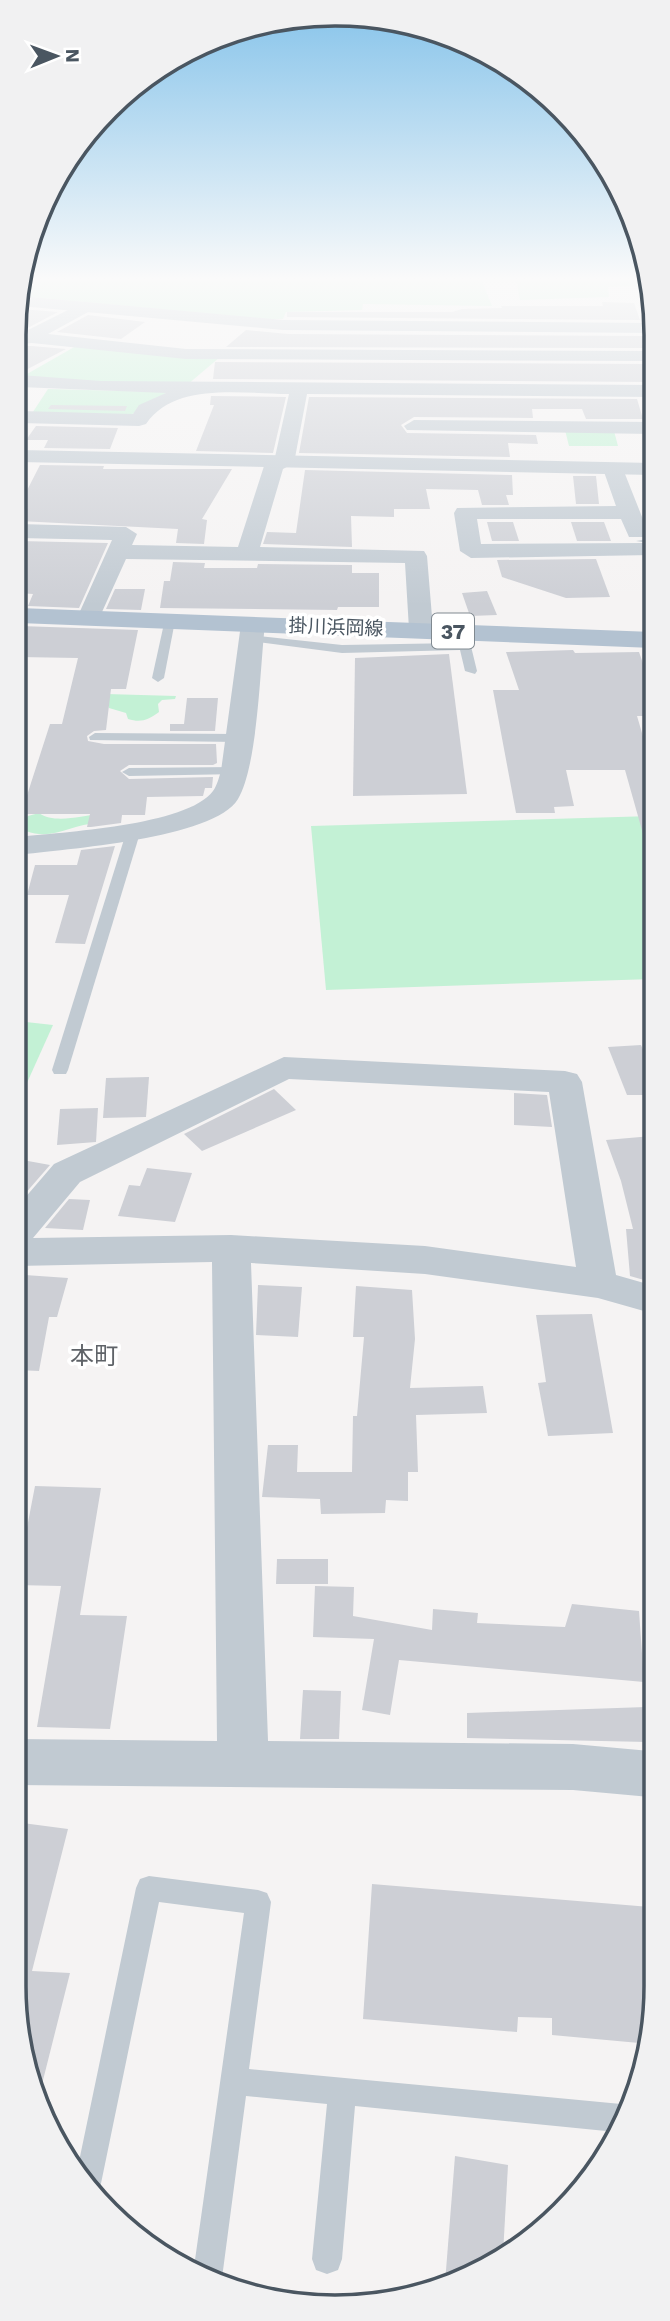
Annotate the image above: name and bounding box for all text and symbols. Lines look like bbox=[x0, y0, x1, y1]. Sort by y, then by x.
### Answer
north arrow bbox=[21, 21, 91, 91]
text: N bbox=[61, 48, 84, 63]
street label: 掛川浜岡線 bbox=[288, 614, 384, 640]
road number: 37 bbox=[432, 614, 474, 648]
district label: 本町 bbox=[70, 1342, 118, 1370]

